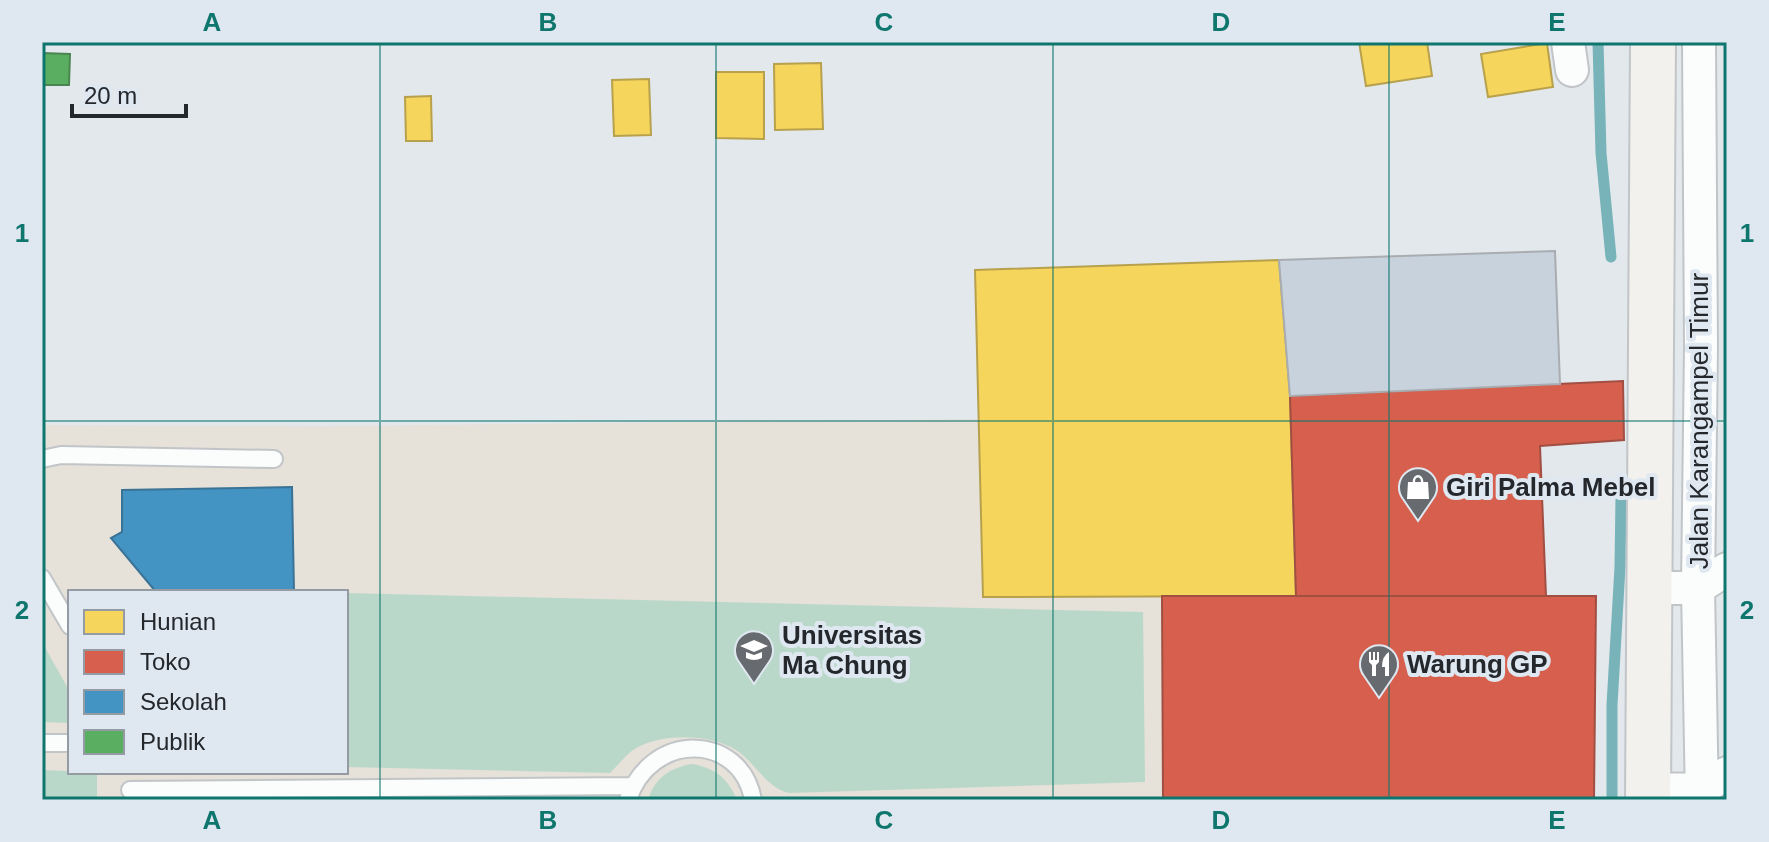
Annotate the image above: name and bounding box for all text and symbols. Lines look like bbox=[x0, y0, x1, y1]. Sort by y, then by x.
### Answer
text: A bbox=[203, 7, 222, 37]
text: B bbox=[539, 7, 557, 37]
text: C bbox=[875, 7, 894, 37]
text: D bbox=[1212, 7, 1230, 37]
text: E bbox=[1548, 7, 1566, 37]
scale bar bbox=[72, 68, 186, 118]
text: 20 m bbox=[84, 82, 137, 109]
text: 1 bbox=[15, 218, 29, 248]
text: 1 bbox=[1740, 218, 1754, 248]
street label: Jalan Karangampel Timur bbox=[1684, 273, 1714, 569]
shop icon: Giri Palma Mebel bbox=[1397, 466, 1439, 521]
place label: Giri Palma Mebel bbox=[1446, 472, 1656, 502]
legend bbox=[68, 590, 348, 774]
text: 2 bbox=[15, 595, 29, 625]
text: 2 bbox=[1740, 595, 1754, 625]
text: Hunian bbox=[140, 608, 216, 635]
place label: Universitas Ma Chung bbox=[782, 620, 922, 680]
school or university icon: Universitas Ma Chung bbox=[733, 629, 775, 684]
restaurant icon: Warung GP bbox=[1358, 643, 1400, 698]
text: Toko bbox=[140, 648, 191, 675]
place label: Warung GP bbox=[1407, 649, 1548, 679]
text: Sekolah bbox=[140, 688, 227, 715]
text: Publik bbox=[140, 728, 206, 755]
text: A bbox=[203, 805, 222, 835]
text: B bbox=[539, 805, 557, 835]
text: C bbox=[875, 805, 894, 835]
text: D bbox=[1212, 805, 1230, 835]
text: E bbox=[1548, 805, 1566, 835]

